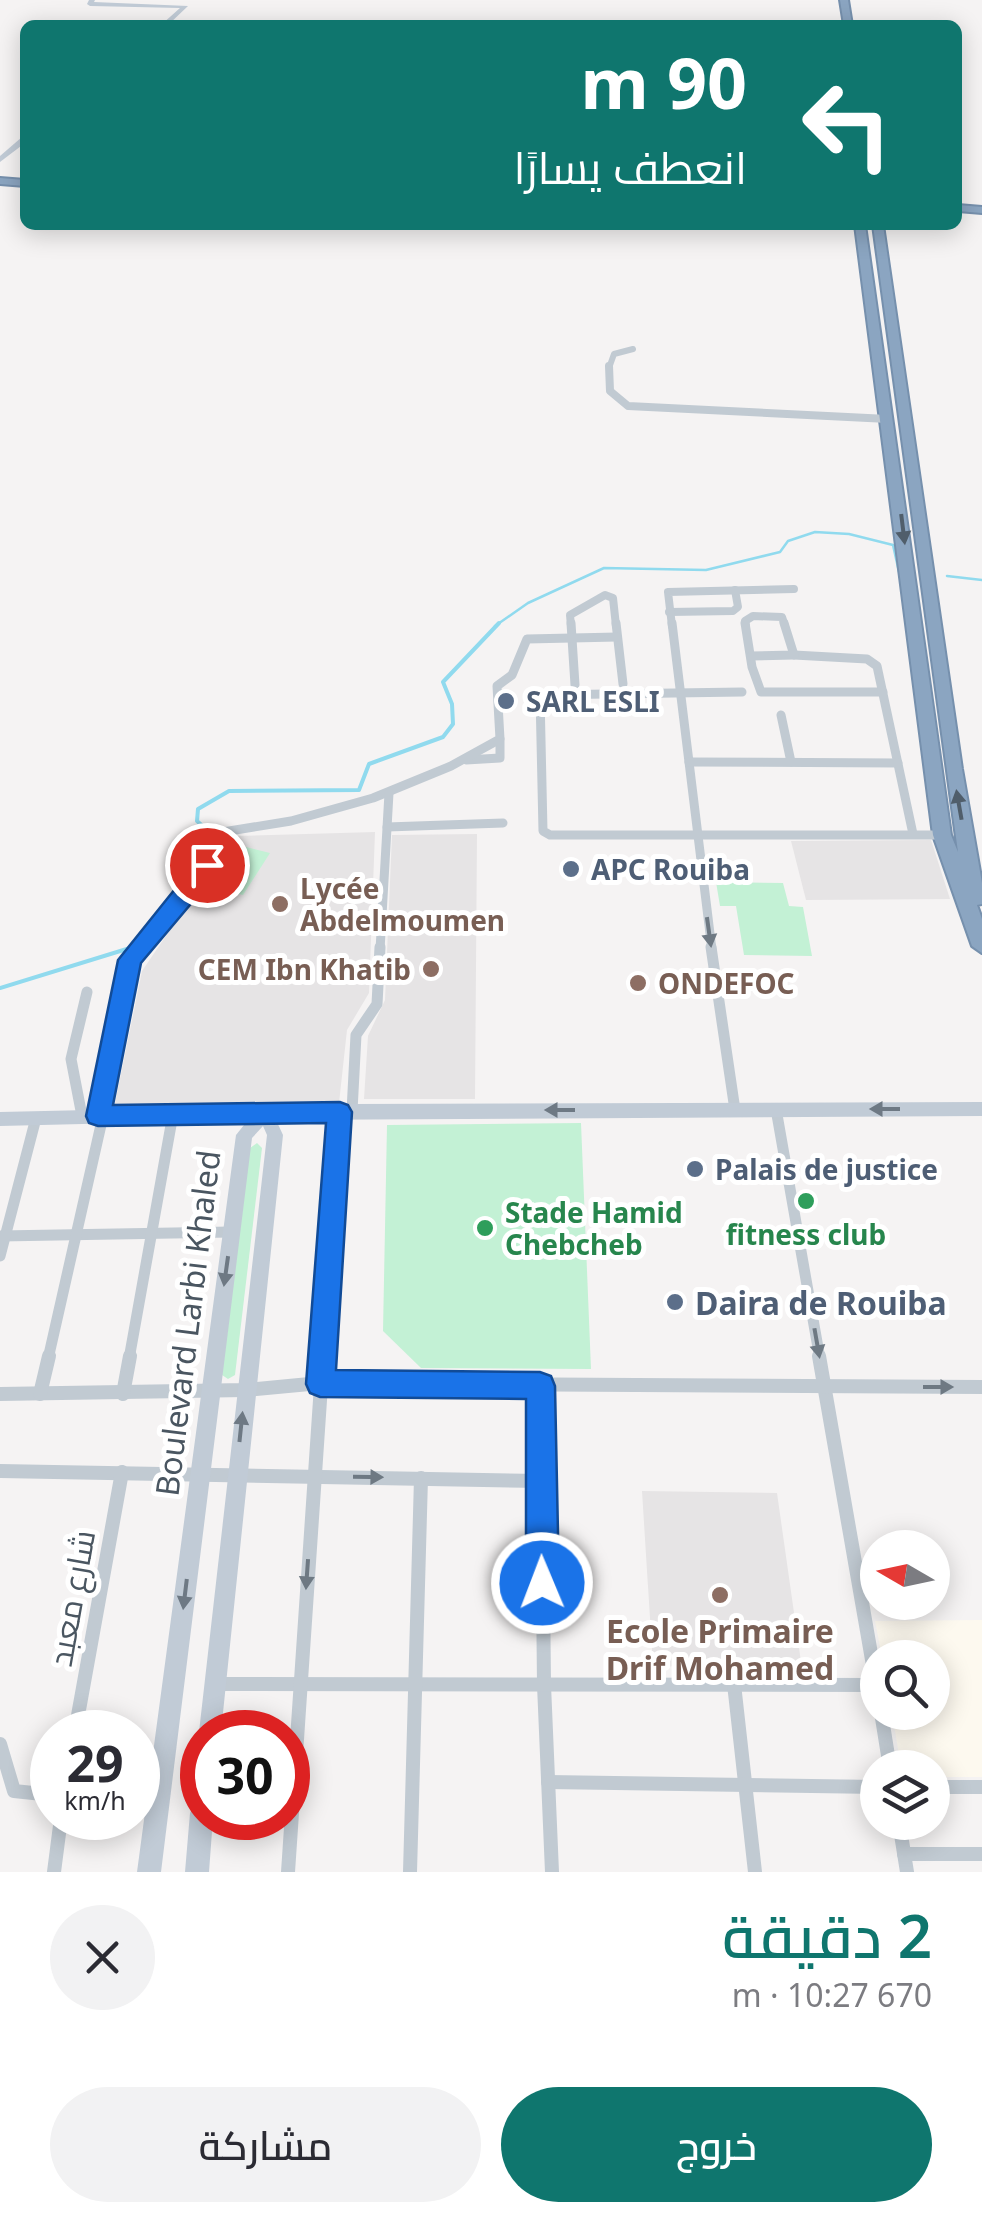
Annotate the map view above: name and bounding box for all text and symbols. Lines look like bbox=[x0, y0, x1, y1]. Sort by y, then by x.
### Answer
text: 90 m bbox=[580, 34, 747, 130]
icon: left bbox=[782, 60, 912, 190]
text: انعطف يسارًا bbox=[513, 136, 747, 197]
one-way arrow bbox=[895, 514, 911, 546]
place label: SARL ESLI bbox=[526, 682, 660, 720]
marker: SARL ESLI bbox=[495, 690, 517, 712]
one-way arrow bbox=[951, 789, 967, 820]
pin bbox=[165, 823, 250, 908]
icon: arrive bbox=[180, 838, 235, 893]
place label: APC Rouiba bbox=[591, 850, 750, 888]
marker: APC Rouiba bbox=[560, 858, 582, 880]
place label: Lycée Abdelmoumen bbox=[300, 869, 505, 939]
marker: Lycée Abdelmoumen bbox=[269, 893, 291, 915]
one-way arrow bbox=[702, 916, 718, 948]
place label: CEM Ibn Khatib bbox=[198, 950, 411, 988]
marker: CEM Ibn Khatib bbox=[420, 958, 442, 980]
place label: ONDEFOC bbox=[658, 964, 795, 1002]
marker: ONDEFOC bbox=[627, 972, 649, 994]
one-way arrow bbox=[868, 1101, 900, 1117]
one-way arrow bbox=[543, 1102, 575, 1118]
street label: Boulevard Larbi Khaled bbox=[144, 1148, 230, 1498]
place label: Palais de justice bbox=[715, 1150, 938, 1188]
marker: Palais de justice bbox=[684, 1158, 706, 1180]
marker: fitness club bbox=[795, 1190, 817, 1212]
place label: Stade Hamid Chebcheb bbox=[505, 1193, 683, 1263]
place label: fitness club bbox=[726, 1215, 886, 1253]
marker: Stade Hamid Chebcheb bbox=[474, 1217, 496, 1239]
one-way arrow bbox=[218, 1256, 234, 1288]
place label: Daira de Rouiba bbox=[695, 1281, 947, 1324]
marker: Daira de Rouiba bbox=[664, 1291, 686, 1313]
one-way arrow bbox=[810, 1328, 825, 1359]
one-way arrow bbox=[923, 1379, 955, 1395]
one-way arrow bbox=[233, 1410, 249, 1442]
one-way arrow bbox=[353, 1470, 385, 1486]
street label: شارع معبد bbox=[38, 1526, 106, 1670]
north arrow bbox=[860, 1530, 950, 1620]
map controls bbox=[860, 1530, 950, 1840]
position arrow bbox=[490, 1531, 594, 1635]
one-way arrow bbox=[299, 1558, 315, 1590]
one-way arrow bbox=[177, 1578, 193, 1610]
marker: Ecole Primaire Drif Mohamed bbox=[709, 1584, 731, 1606]
place label: Ecole Primaire Drif Mohamed bbox=[606, 1609, 834, 1689]
button: search bbox=[860, 1640, 950, 1730]
speed limit sign: 30 bbox=[180, 1710, 310, 1840]
text: 29 bbox=[66, 1729, 124, 1797]
button: layers bbox=[860, 1750, 950, 1840]
text: km/h bbox=[64, 1783, 126, 1817]
text: 2 دقيقة bbox=[722, 1894, 932, 1976]
button: close bbox=[50, 1905, 155, 2010]
text: 670 m · 10:27 bbox=[732, 1973, 932, 2016]
button: مشاركة bbox=[50, 2087, 481, 2202]
button: خروج bbox=[501, 2087, 932, 2202]

